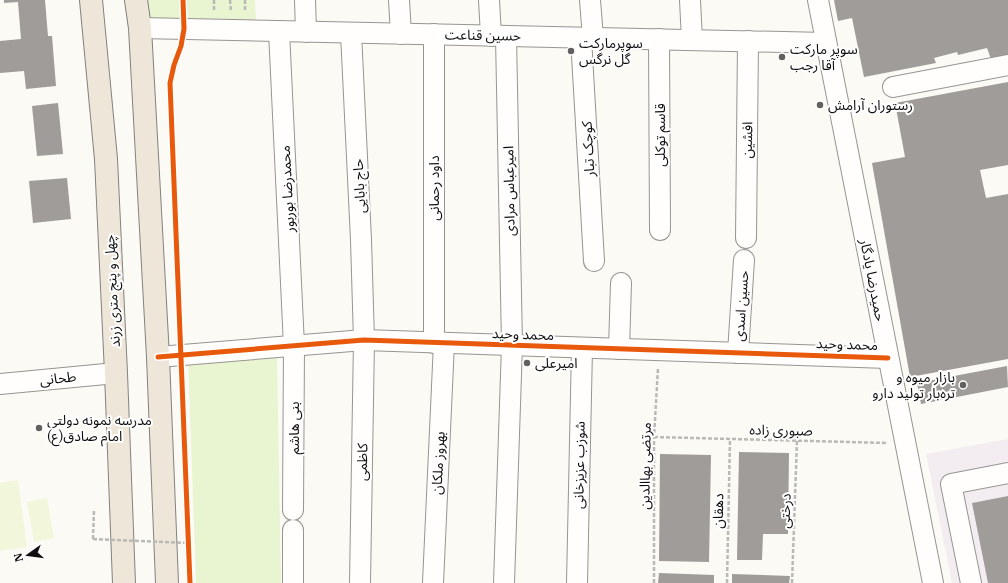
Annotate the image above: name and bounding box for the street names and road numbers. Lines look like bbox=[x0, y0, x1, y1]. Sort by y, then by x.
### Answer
street label: حسین قناعت bbox=[445, 25, 521, 45]
street label: قاسم توکلی bbox=[651, 103, 671, 167]
street label: کوچک تبار bbox=[578, 120, 600, 178]
street label: افشین bbox=[738, 121, 756, 159]
street label: محمدرضا بوربور bbox=[276, 145, 298, 234]
street label: امیرعباس مرادی bbox=[499, 146, 519, 236]
street label: داود رحمانی bbox=[425, 155, 443, 221]
street label: حاج بابایی bbox=[349, 158, 371, 214]
street label: چهل و پنج متری زرند bbox=[100, 234, 126, 348]
street label: حمیدرضا یادگار bbox=[856, 236, 890, 323]
street label: حسین اسدی bbox=[730, 270, 752, 342]
street label: محمد وحید bbox=[492, 324, 554, 344]
street label: محمد وحید bbox=[816, 334, 878, 354]
street label: طحانی bbox=[39, 367, 77, 389]
street label: بنی هاشم bbox=[285, 401, 305, 455]
street label: صبوری زاده bbox=[749, 420, 813, 440]
street label: شوزب عزیزخانی bbox=[569, 421, 589, 509]
street label: مرتضی بهاالدین bbox=[635, 422, 655, 510]
street label: بهروز ملکان bbox=[427, 431, 449, 495]
street label: کاظمی bbox=[353, 443, 371, 481]
street label: دهقان bbox=[709, 493, 727, 529]
street label: درختی bbox=[775, 493, 795, 529]

